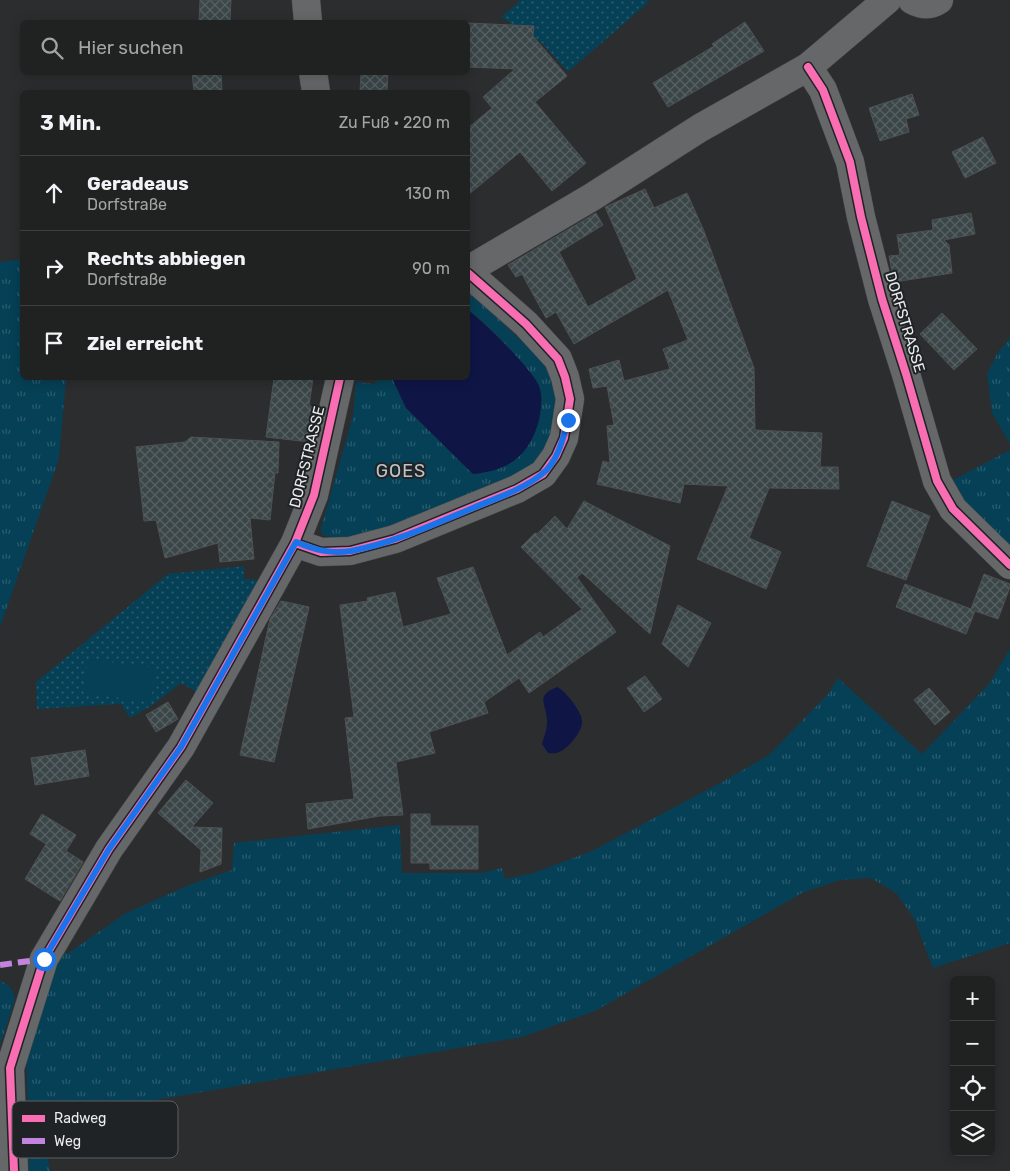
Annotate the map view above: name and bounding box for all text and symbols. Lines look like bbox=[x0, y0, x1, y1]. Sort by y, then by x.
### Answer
search box bbox=[20, 20, 470, 75]
icon: search bbox=[38, 34, 66, 62]
text: Hier suchen bbox=[78, 36, 184, 59]
text: 3 Min. bbox=[40, 110, 101, 135]
text: Zu Fuß · 220 m bbox=[339, 113, 450, 132]
text: Geradeaus bbox=[87, 172, 189, 195]
icon: ahead bbox=[40, 179, 68, 207]
text: 130 m bbox=[405, 184, 450, 203]
text: Dorfstraße bbox=[87, 195, 167, 214]
text: Rechts abbiegen bbox=[87, 247, 246, 270]
icon: right bbox=[40, 254, 68, 282]
text: 90 m bbox=[412, 259, 450, 278]
street label: DORFSTRASSE bbox=[881, 269, 929, 375]
text: Dorfstraße bbox=[87, 270, 167, 289]
icon: arrive bbox=[40, 329, 68, 357]
text: Ziel erreicht bbox=[87, 332, 203, 355]
street label: DORFSTRASSE bbox=[286, 404, 328, 510]
route end bbox=[557, 409, 580, 432]
district label: GOES bbox=[376, 460, 426, 482]
route start bbox=[33, 948, 56, 971]
map controls bbox=[950, 976, 995, 1156]
button: + bbox=[950, 976, 995, 1021]
button: − bbox=[950, 1021, 995, 1066]
button: locate bbox=[950, 1066, 995, 1111]
legend bbox=[12, 1101, 178, 1158]
text: Radweg bbox=[54, 1110, 106, 1127]
button: layers bbox=[950, 1111, 995, 1156]
text: Weg bbox=[54, 1133, 81, 1150]

